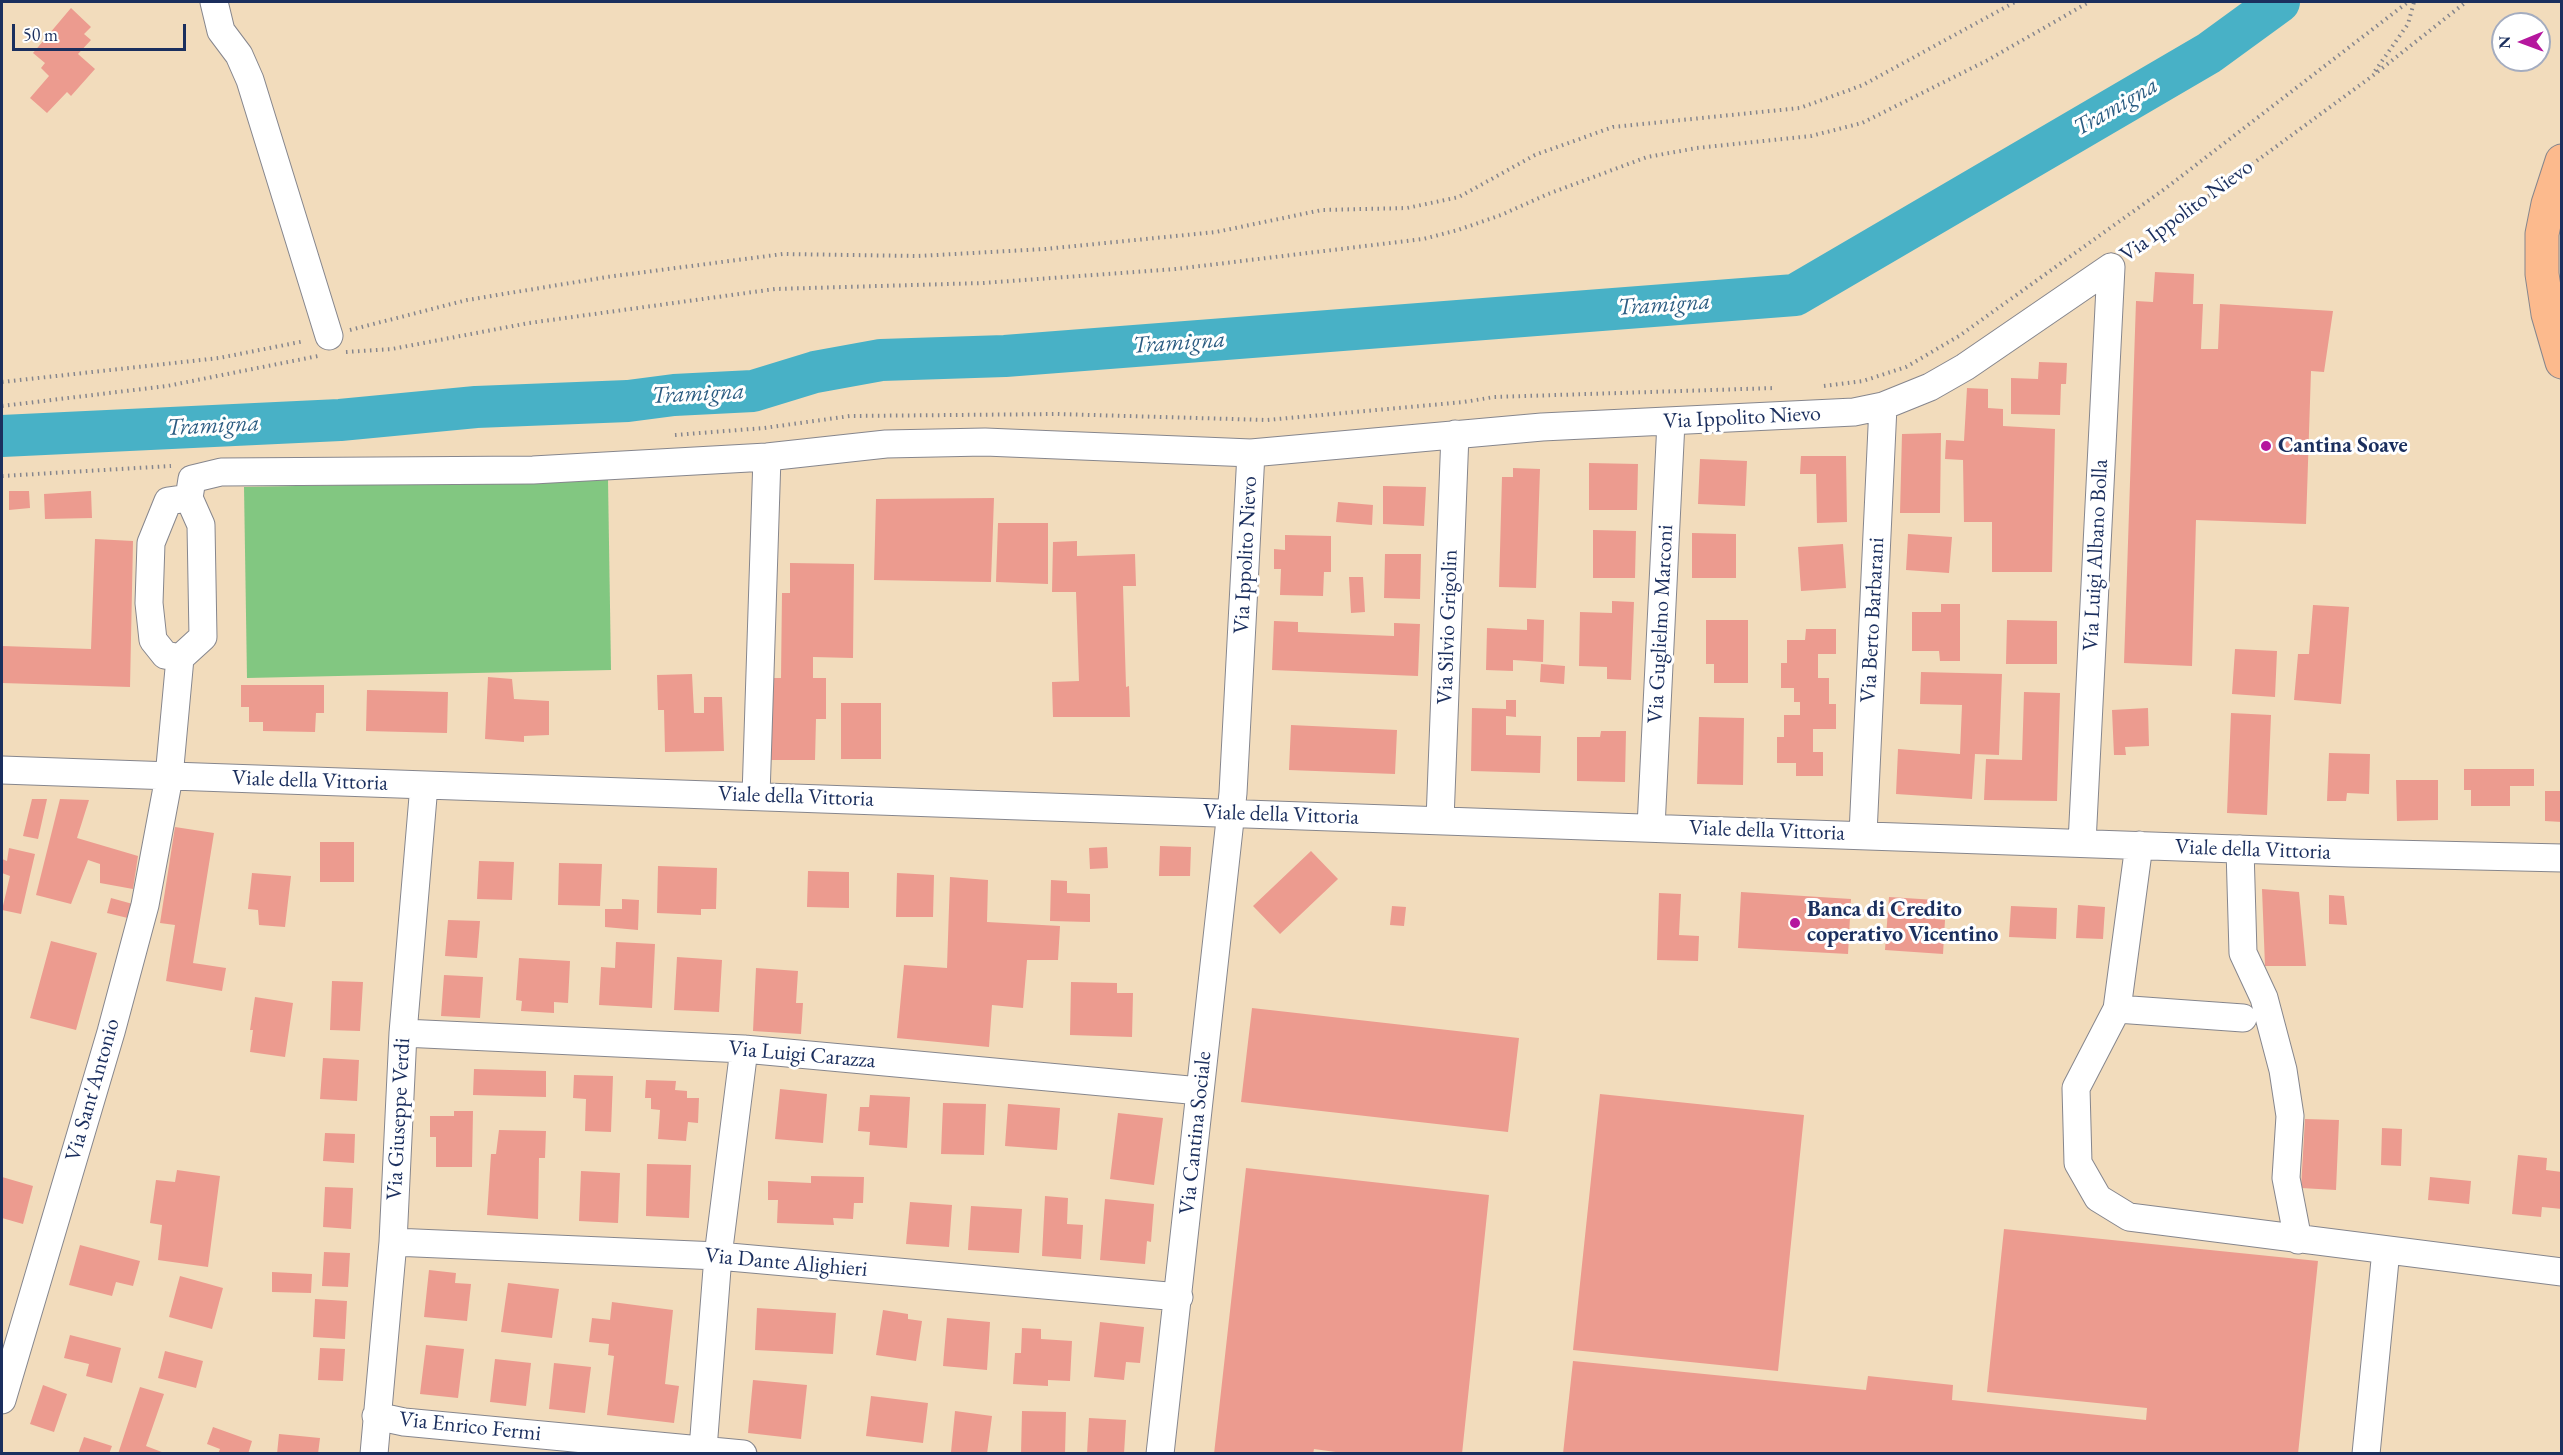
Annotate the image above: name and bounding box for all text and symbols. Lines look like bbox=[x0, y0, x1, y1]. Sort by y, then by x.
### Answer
scale bar bbox=[15, 12, 189, 50]
north arrow bbox=[2491, 12, 2551, 72]
text: 50 m bbox=[23, 23, 58, 46]
text: N bbox=[2494, 36, 2515, 49]
water label: Tramigna bbox=[2069, 71, 2163, 143]
street label: Via Ippolito Nievo bbox=[2115, 154, 2259, 268]
water label: Tramigna bbox=[1617, 287, 1711, 323]
water label: Tramigna bbox=[1132, 325, 1226, 361]
water label: Tramigna bbox=[651, 377, 745, 411]
street label: Via Ippolito Nievo bbox=[1662, 401, 1822, 435]
water label: Tramigna bbox=[166, 409, 260, 443]
place label: Cantina Soave bbox=[2278, 433, 2408, 459]
marker: Cantina Soave bbox=[2259, 439, 2273, 453]
street label: Via Luigi Albano Bolla bbox=[2078, 458, 2114, 652]
street label: Via Ippolito Nievo bbox=[1229, 475, 1263, 635]
street label: Via Guglielmo Marconi bbox=[1643, 524, 1679, 724]
street label: Via Berto Barbarani bbox=[1855, 537, 1891, 703]
street label: Via Silvio Grigolin bbox=[1432, 549, 1464, 705]
street label: Viale della Vittoria bbox=[231, 765, 389, 797]
street label: Viale della Vittoria bbox=[717, 781, 875, 813]
street label: Viale della Vittoria bbox=[1202, 799, 1360, 831]
street label: Viale della Vittoria bbox=[1688, 815, 1846, 847]
street label: Viale della Vittoria bbox=[2174, 834, 2332, 866]
place label: Banca di Credito coperativo Vicentino bbox=[1807, 897, 1998, 948]
marker: Banca di Credito coperativo Vicentino bbox=[1788, 916, 1802, 930]
street label: Via Sant'Antonio bbox=[60, 1016, 126, 1164]
street label: Via Luigi Carazza bbox=[727, 1035, 877, 1075]
street label: Via Giuseppe Verdi bbox=[382, 1037, 416, 1201]
street label: Via Cantina Sociale bbox=[1174, 1050, 1218, 1216]
street label: Via Dante Alighieri bbox=[704, 1243, 868, 1283]
street label: Via Enrico Fermi bbox=[398, 1406, 542, 1448]

